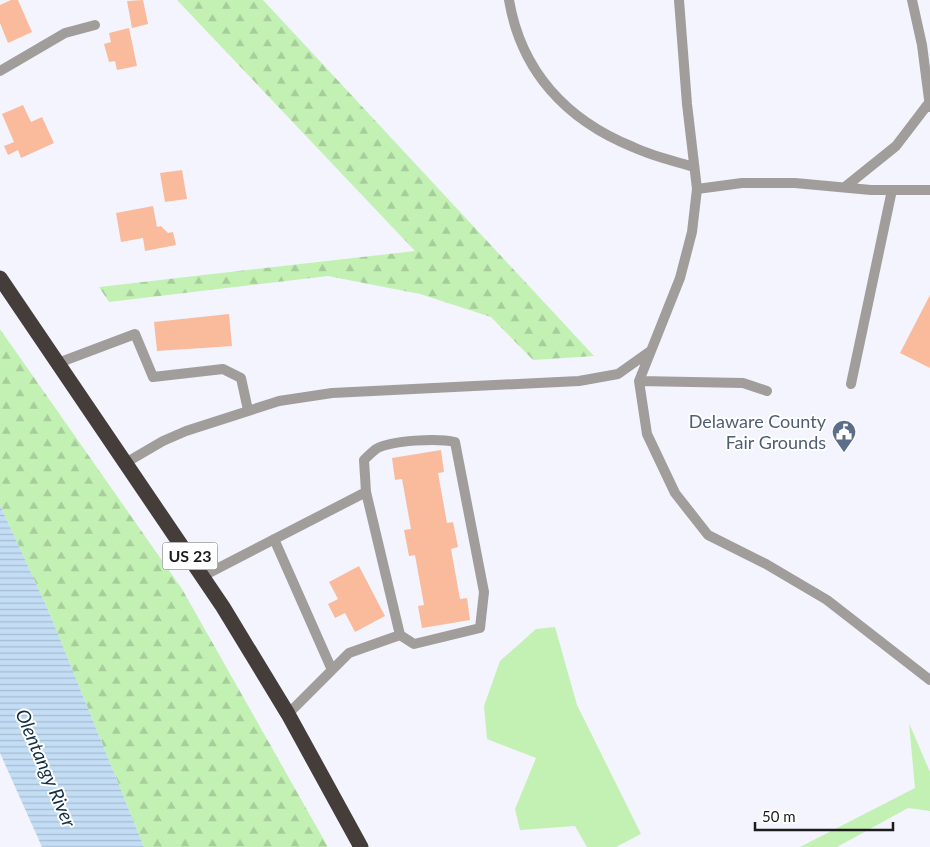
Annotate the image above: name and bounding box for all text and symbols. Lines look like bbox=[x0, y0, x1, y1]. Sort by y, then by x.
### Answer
place label: Delaware County Fair Grounds bbox=[689, 410, 827, 453]
public building icon: Delaware County Fair Grounds bbox=[831, 419, 857, 453]
road number: US 23 bbox=[162, 542, 218, 570]
water label: Olentangy River bbox=[11, 705, 82, 831]
scale bar bbox=[755, 800, 892, 832]
text: 50 m bbox=[762, 807, 796, 825]

